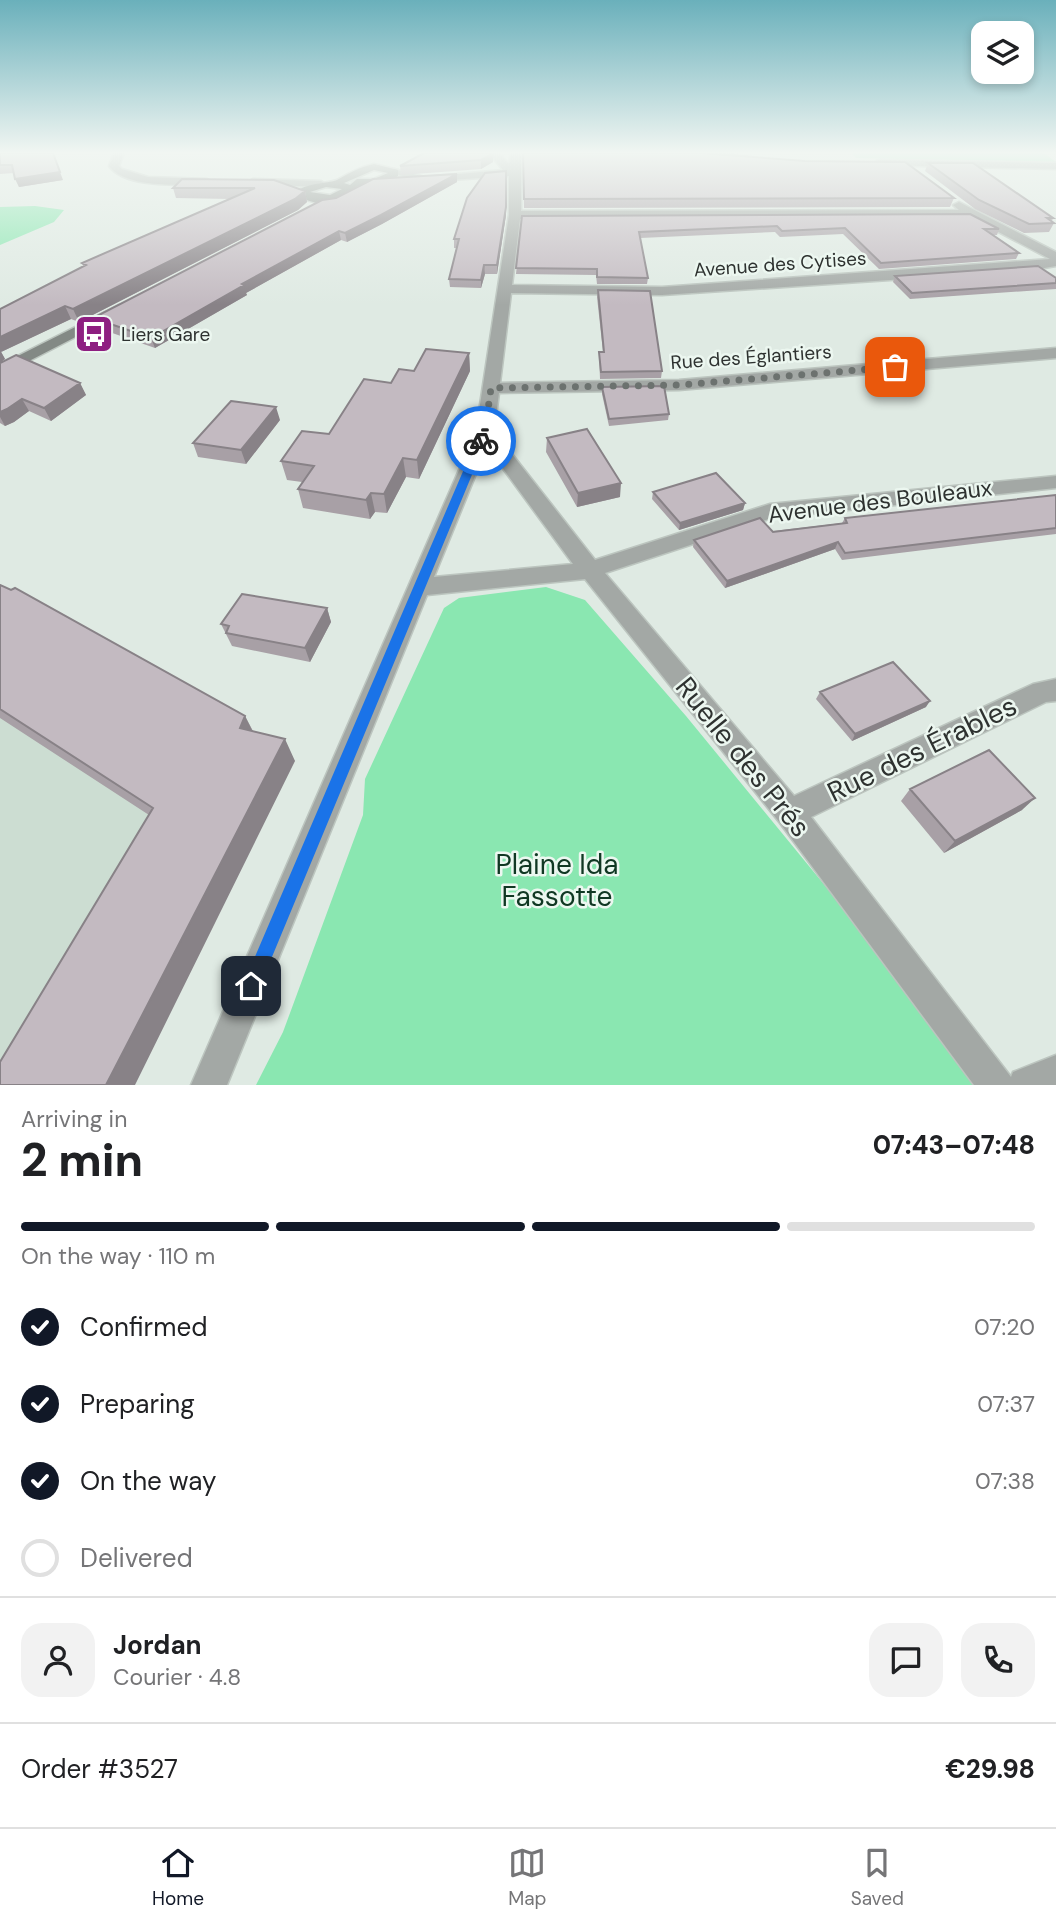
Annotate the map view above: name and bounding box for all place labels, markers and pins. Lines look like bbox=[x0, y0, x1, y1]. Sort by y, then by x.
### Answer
bus stop icon: Liers Gare bbox=[73, 313, 115, 355]
place label: Liers Gare bbox=[121, 322, 210, 347]
pin bbox=[865, 337, 925, 397]
pin bbox=[221, 956, 281, 1016]

